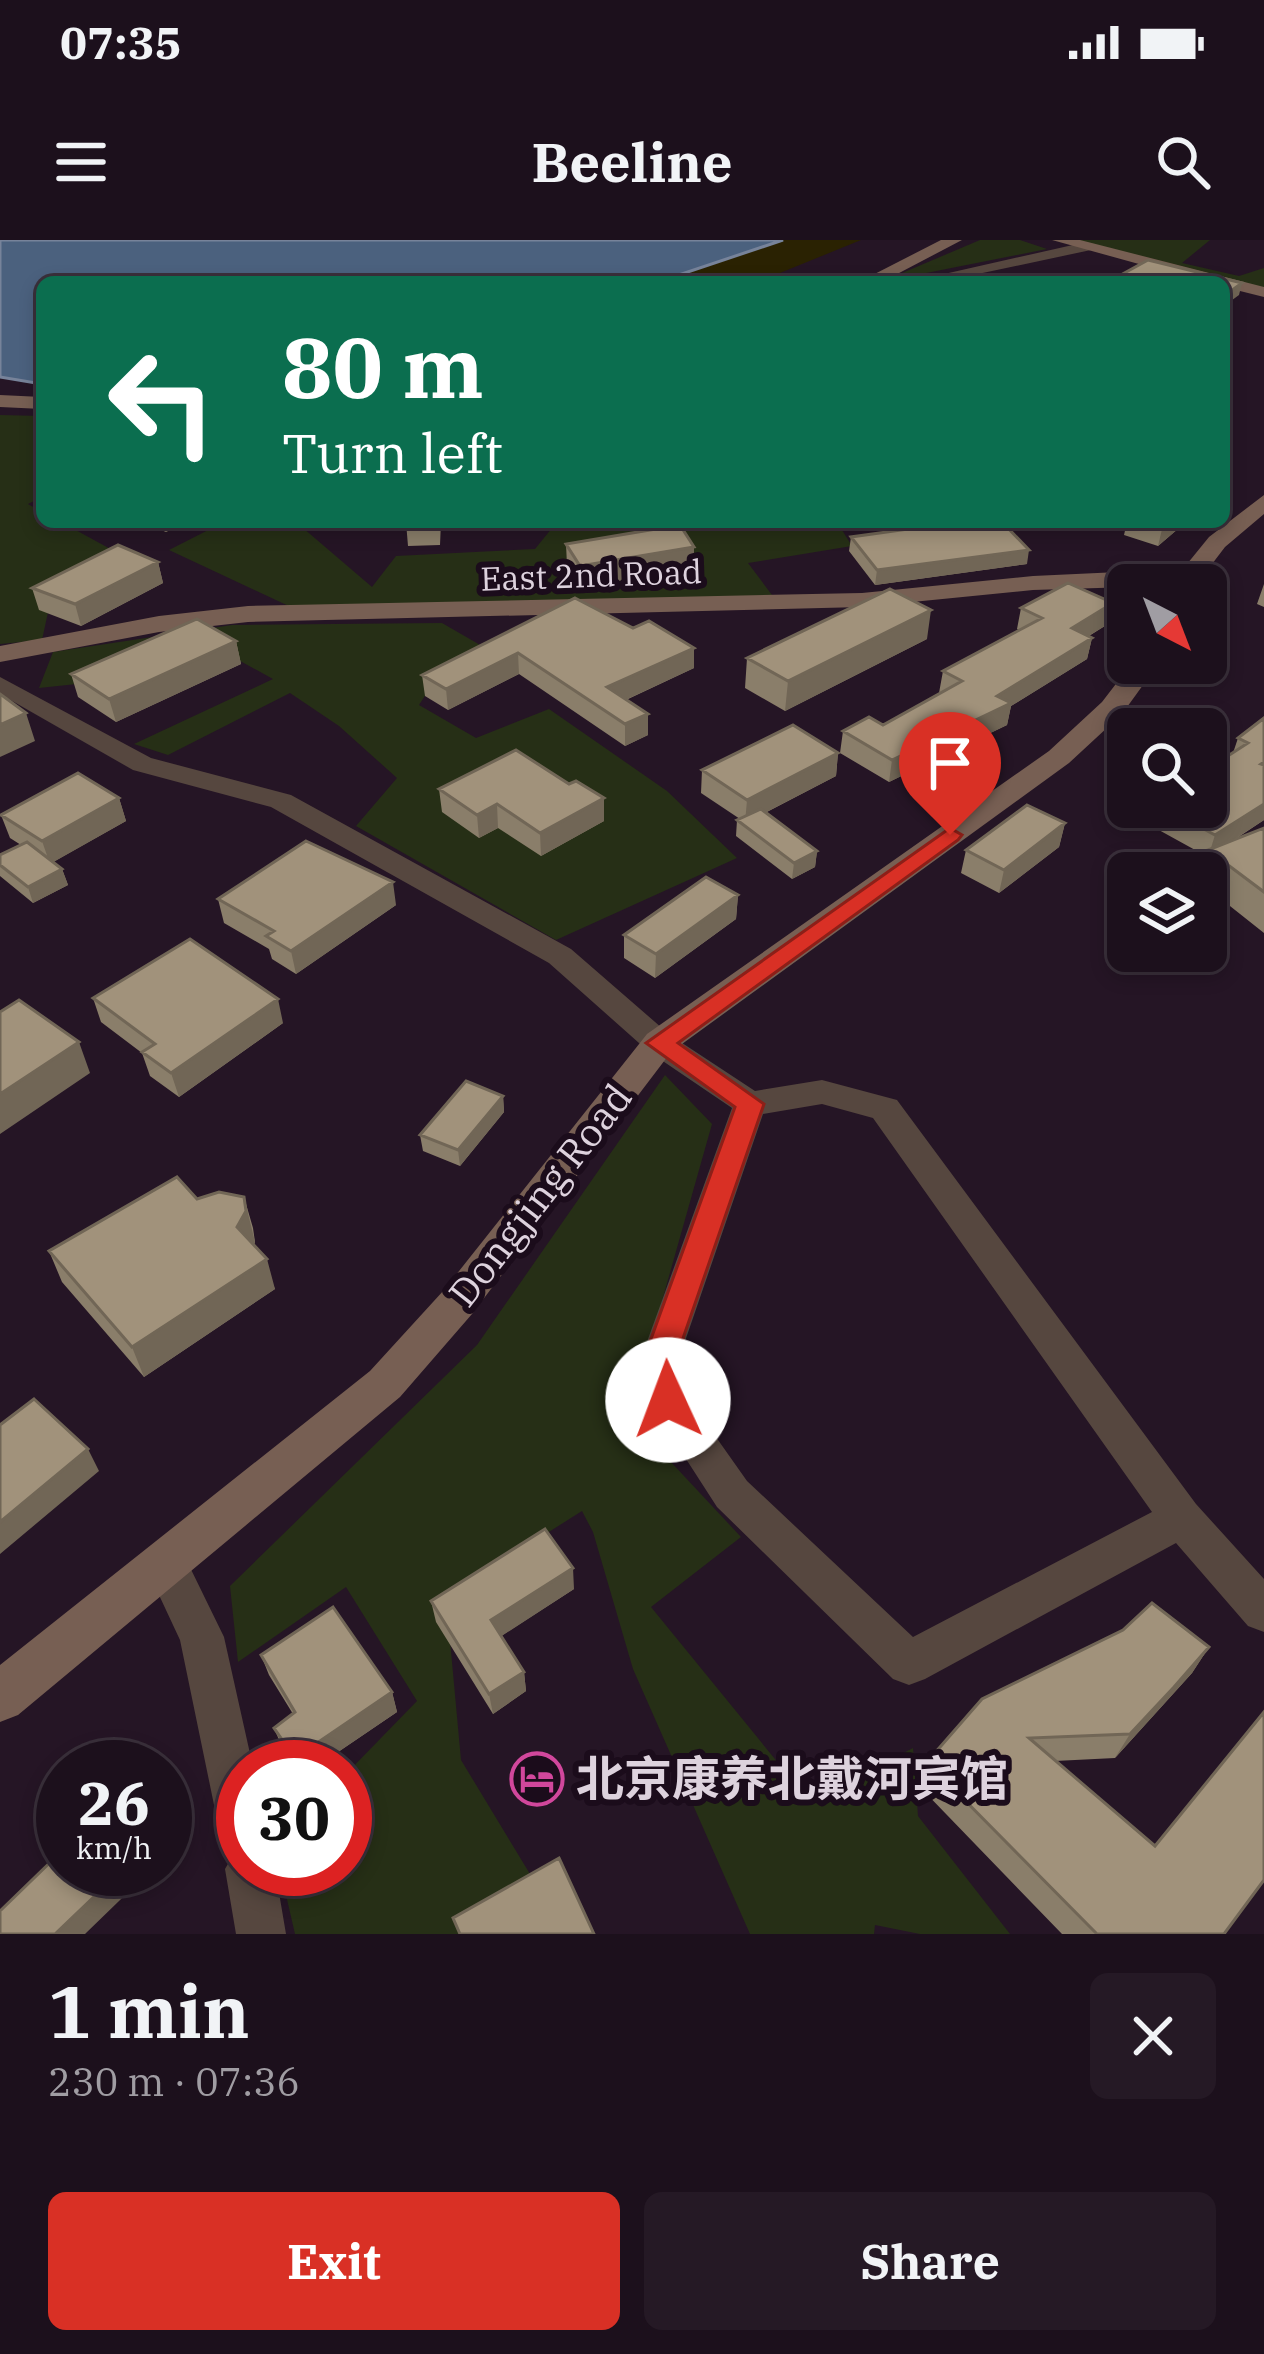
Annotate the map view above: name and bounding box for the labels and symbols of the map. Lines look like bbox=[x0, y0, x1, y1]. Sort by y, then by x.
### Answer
street label: East 2nd Road bbox=[479, 549, 703, 600]
north arrow bbox=[1107, 564, 1227, 684]
pin bbox=[899, 712, 1001, 835]
street label: Dongjing Road bbox=[437, 1073, 643, 1316]
position arrow bbox=[605, 1337, 731, 1463]
speed limit sign: 30 bbox=[216, 1740, 372, 1896]
place label: 北京康养北戴河宾馆 bbox=[576, 1747, 1008, 1809]
hotel icon: 北京康养北戴河宾馆 bbox=[509, 1751, 565, 1807]

